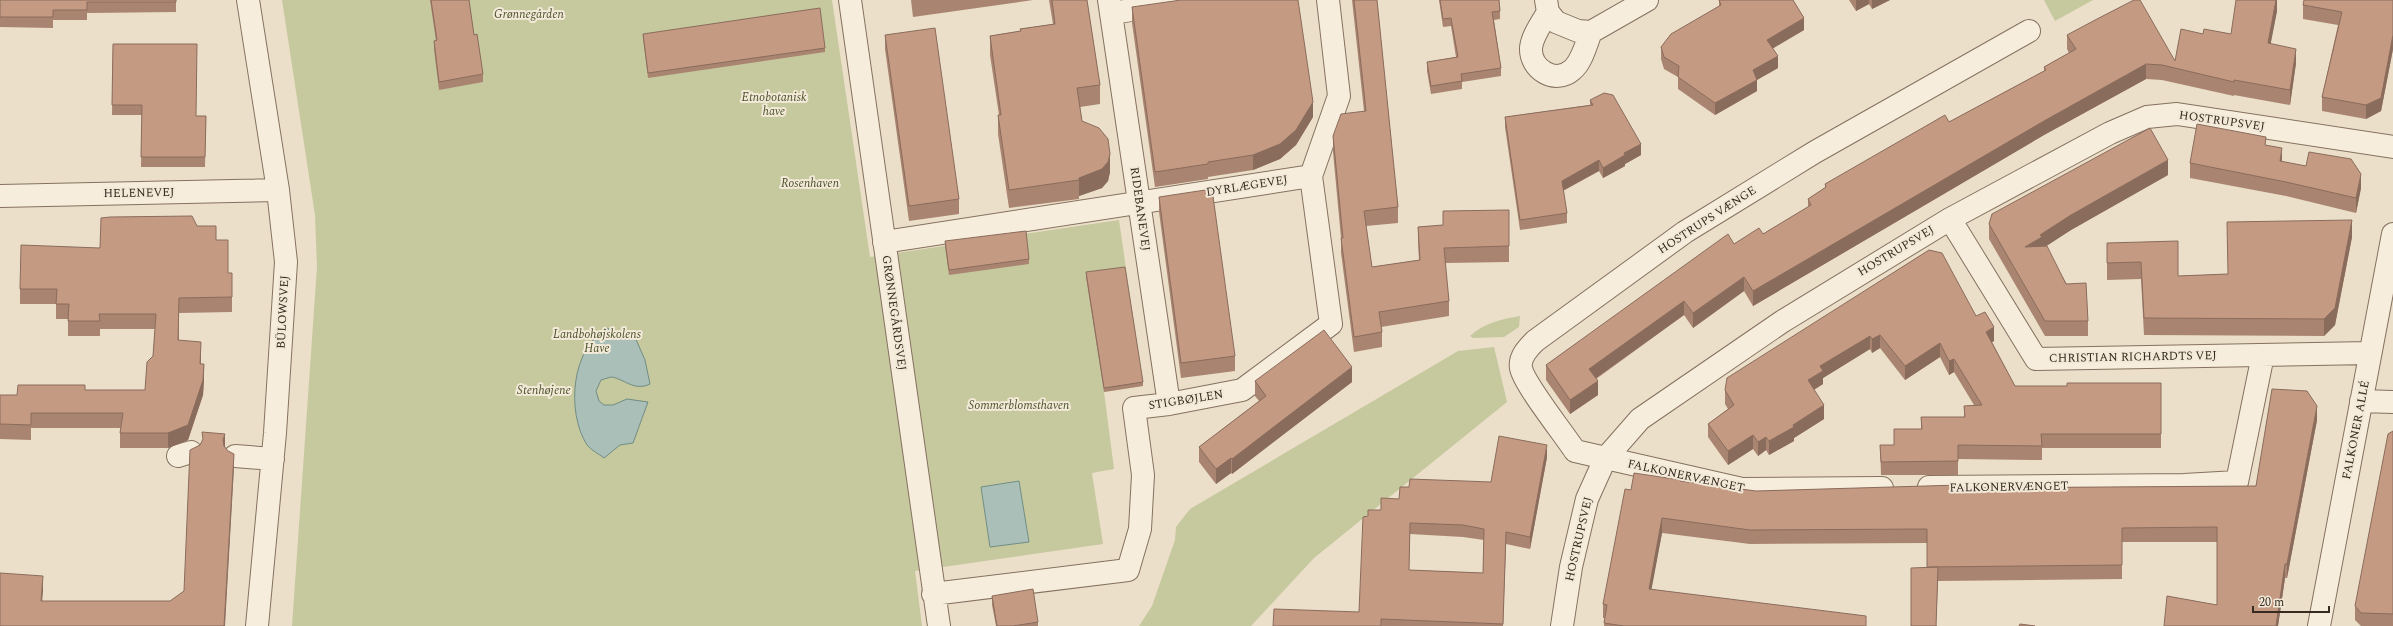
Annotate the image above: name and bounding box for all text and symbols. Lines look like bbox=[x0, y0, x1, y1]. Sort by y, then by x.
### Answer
park label: Grønnegården bbox=[494, 5, 565, 24]
park label: Etnobotanisk have bbox=[742, 88, 807, 121]
street label: HOSTRUPSVEJ bbox=[2178, 106, 2266, 136]
street label: RIDEBANEVEJ bbox=[1125, 166, 1155, 252]
street label: DYRLÆGEVEJ bbox=[1205, 170, 1289, 202]
park label: Rosenhaven bbox=[781, 174, 840, 193]
street label: HOSTRUPS VÆNGE bbox=[1654, 181, 1760, 259]
street label: HELENEVEJ bbox=[103, 183, 175, 203]
street label: HOSTRUPSVEJ bbox=[1854, 221, 1938, 281]
street label: GRØNNEGÅRDSVEJ bbox=[876, 254, 912, 372]
street label: BÜLOWSVEJ bbox=[272, 275, 294, 349]
park label: Landbohøjskolens Have bbox=[553, 325, 642, 358]
street label: CHRISTIAN RICHARDTS VEJ bbox=[2049, 346, 2217, 368]
street label: FALKONER ALLÉ bbox=[2337, 379, 2375, 481]
park label: Stenhøjene bbox=[517, 381, 571, 400]
street label: STIGBØJLEN bbox=[1147, 385, 1225, 415]
park label: Sommerblomsthaven bbox=[969, 396, 1070, 415]
street label: FALKONERVÆNGET bbox=[1626, 454, 1746, 498]
street label: FALKONERVÆNGET bbox=[1949, 476, 2069, 498]
street label: HOSTRUPSVEJ bbox=[1560, 495, 1598, 583]
scale bar bbox=[2253, 588, 2329, 614]
text: 20 m bbox=[2259, 593, 2284, 612]

